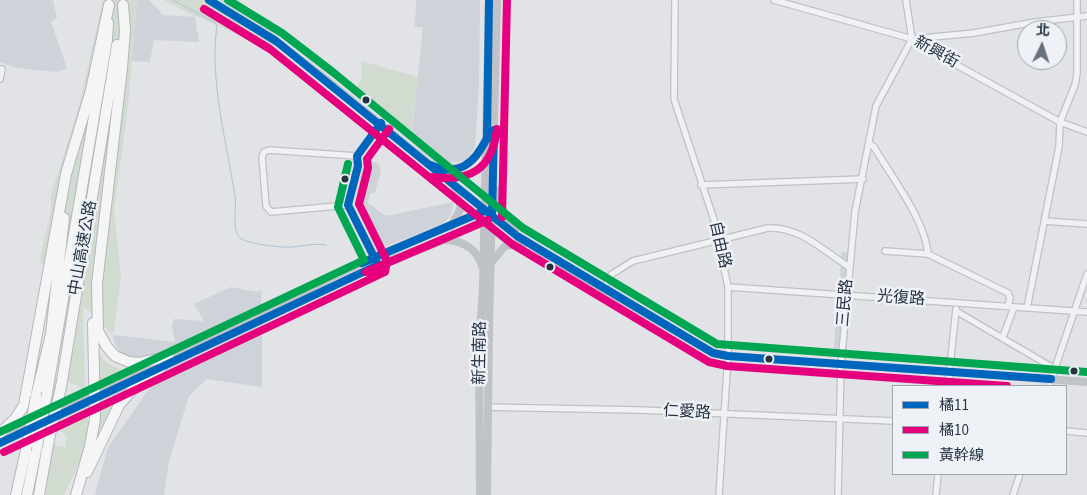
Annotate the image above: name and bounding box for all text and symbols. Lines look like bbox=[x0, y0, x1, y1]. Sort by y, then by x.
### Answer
north arrow bbox=[1017, 20, 1067, 70]
text: 北 bbox=[1035, 21, 1051, 41]
street label: 新興街 bbox=[910, 33, 962, 73]
unlabelled marker bbox=[361, 95, 371, 105]
unlabelled marker bbox=[340, 174, 350, 184]
street label: 中山高速公路 bbox=[66, 199, 102, 297]
street label: 自由路 bbox=[704, 219, 734, 271]
unlabelled marker bbox=[545, 262, 555, 272]
street label: 三民路 bbox=[834, 278, 858, 328]
street label: 光復路 bbox=[876, 288, 926, 310]
street label: 新生南路 bbox=[471, 321, 491, 385]
unlabelled marker bbox=[764, 354, 774, 364]
unlabelled marker bbox=[1069, 366, 1079, 376]
legend bbox=[892, 385, 1067, 475]
text: 橘11 bbox=[939, 395, 969, 416]
street label: 仁愛路 bbox=[663, 402, 711, 424]
text: 橘10 bbox=[939, 420, 969, 441]
text: 黃幹線 bbox=[939, 445, 984, 466]

